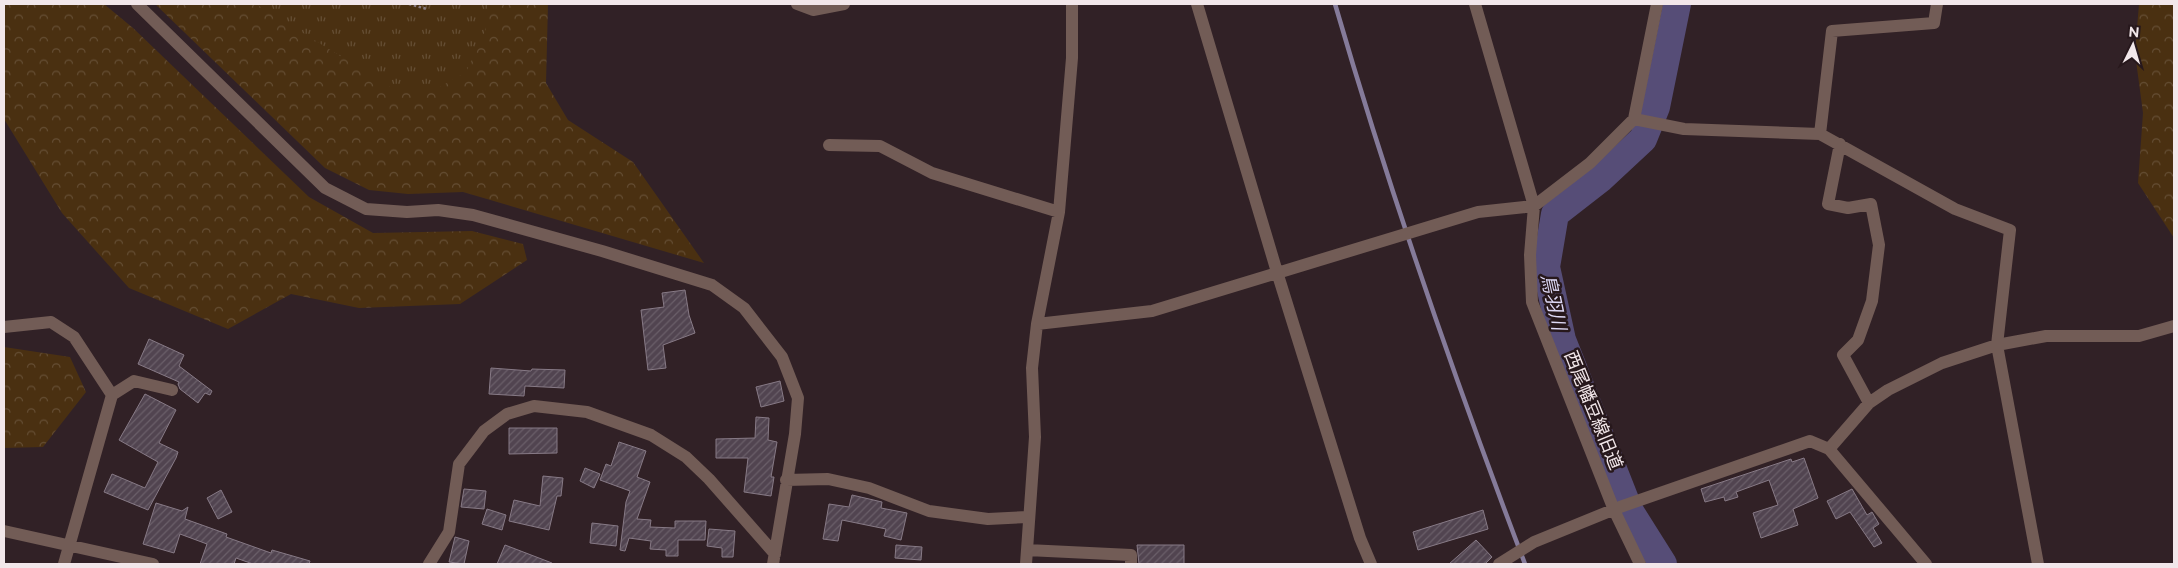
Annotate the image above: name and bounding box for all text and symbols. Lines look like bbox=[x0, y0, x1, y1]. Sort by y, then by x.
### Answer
north arrow bbox=[2108, 20, 2158, 70]
text: N bbox=[2128, 24, 2140, 40]
water label: 鳥羽川 bbox=[1537, 272, 1571, 334]
street label: 西尾幡豆線旧道 bbox=[1561, 348, 1627, 472]

